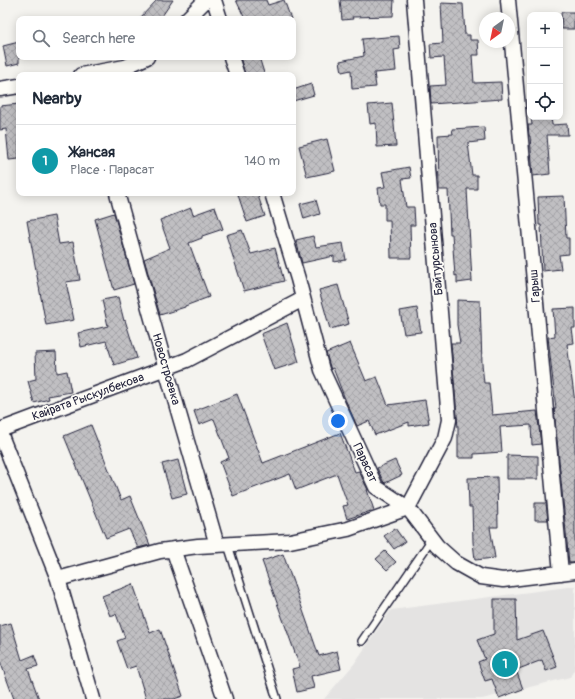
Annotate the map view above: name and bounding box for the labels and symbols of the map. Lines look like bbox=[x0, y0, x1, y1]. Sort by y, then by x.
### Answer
north arrow bbox=[479, 12, 515, 48]
street label: Байтурсынова bbox=[425, 222, 447, 296]
street label: Гарыш bbox=[526, 269, 544, 303]
street label: Новостроевка bbox=[149, 331, 184, 407]
street label: Кайрата Рыскулбекова bbox=[30, 370, 146, 424]
your location bbox=[328, 411, 348, 431]
street label: Парасат bbox=[349, 441, 381, 485]
pin: 1 bbox=[492, 649, 518, 679]

